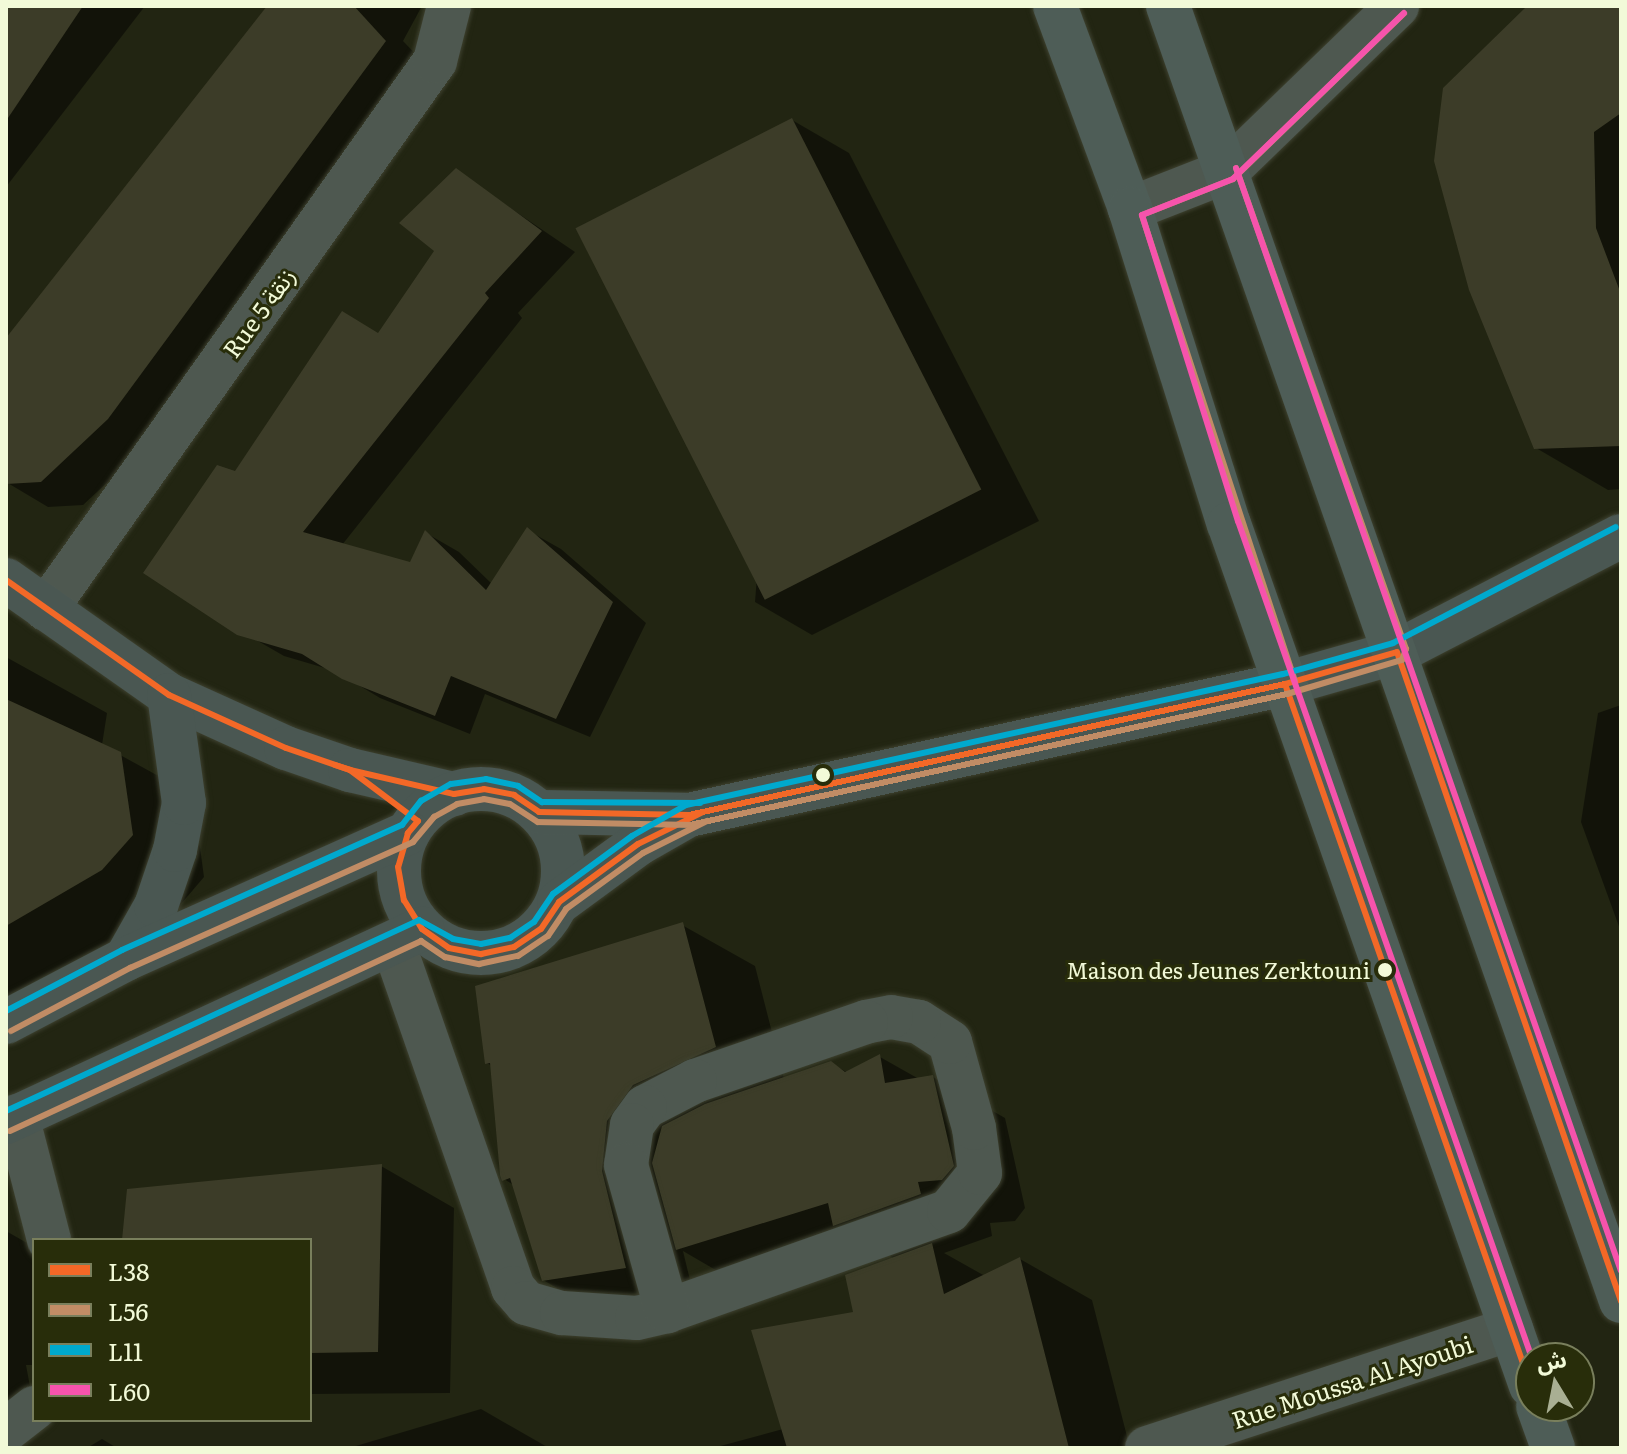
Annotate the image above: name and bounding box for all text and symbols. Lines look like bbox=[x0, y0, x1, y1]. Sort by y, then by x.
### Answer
street label: Rue 5 زنقة bbox=[216, 262, 300, 362]
unlabelled marker bbox=[815, 767, 831, 783]
place label: Maison des Jeunes Zerktouni bbox=[1066, 957, 1370, 983]
marker: Maison des Jeunes Zerktouni bbox=[1377, 962, 1393, 978]
legend bbox=[32, 1238, 312, 1422]
text: L38 bbox=[108, 1253, 150, 1288]
text: L56 bbox=[108, 1293, 148, 1328]
street label: Rue Moussa Al Ayoubi bbox=[1228, 1328, 1476, 1434]
text: L11 bbox=[108, 1333, 143, 1368]
text: ش bbox=[1533, 1341, 1569, 1379]
north arrow bbox=[1515, 1342, 1595, 1422]
text: L60 bbox=[108, 1373, 150, 1408]

